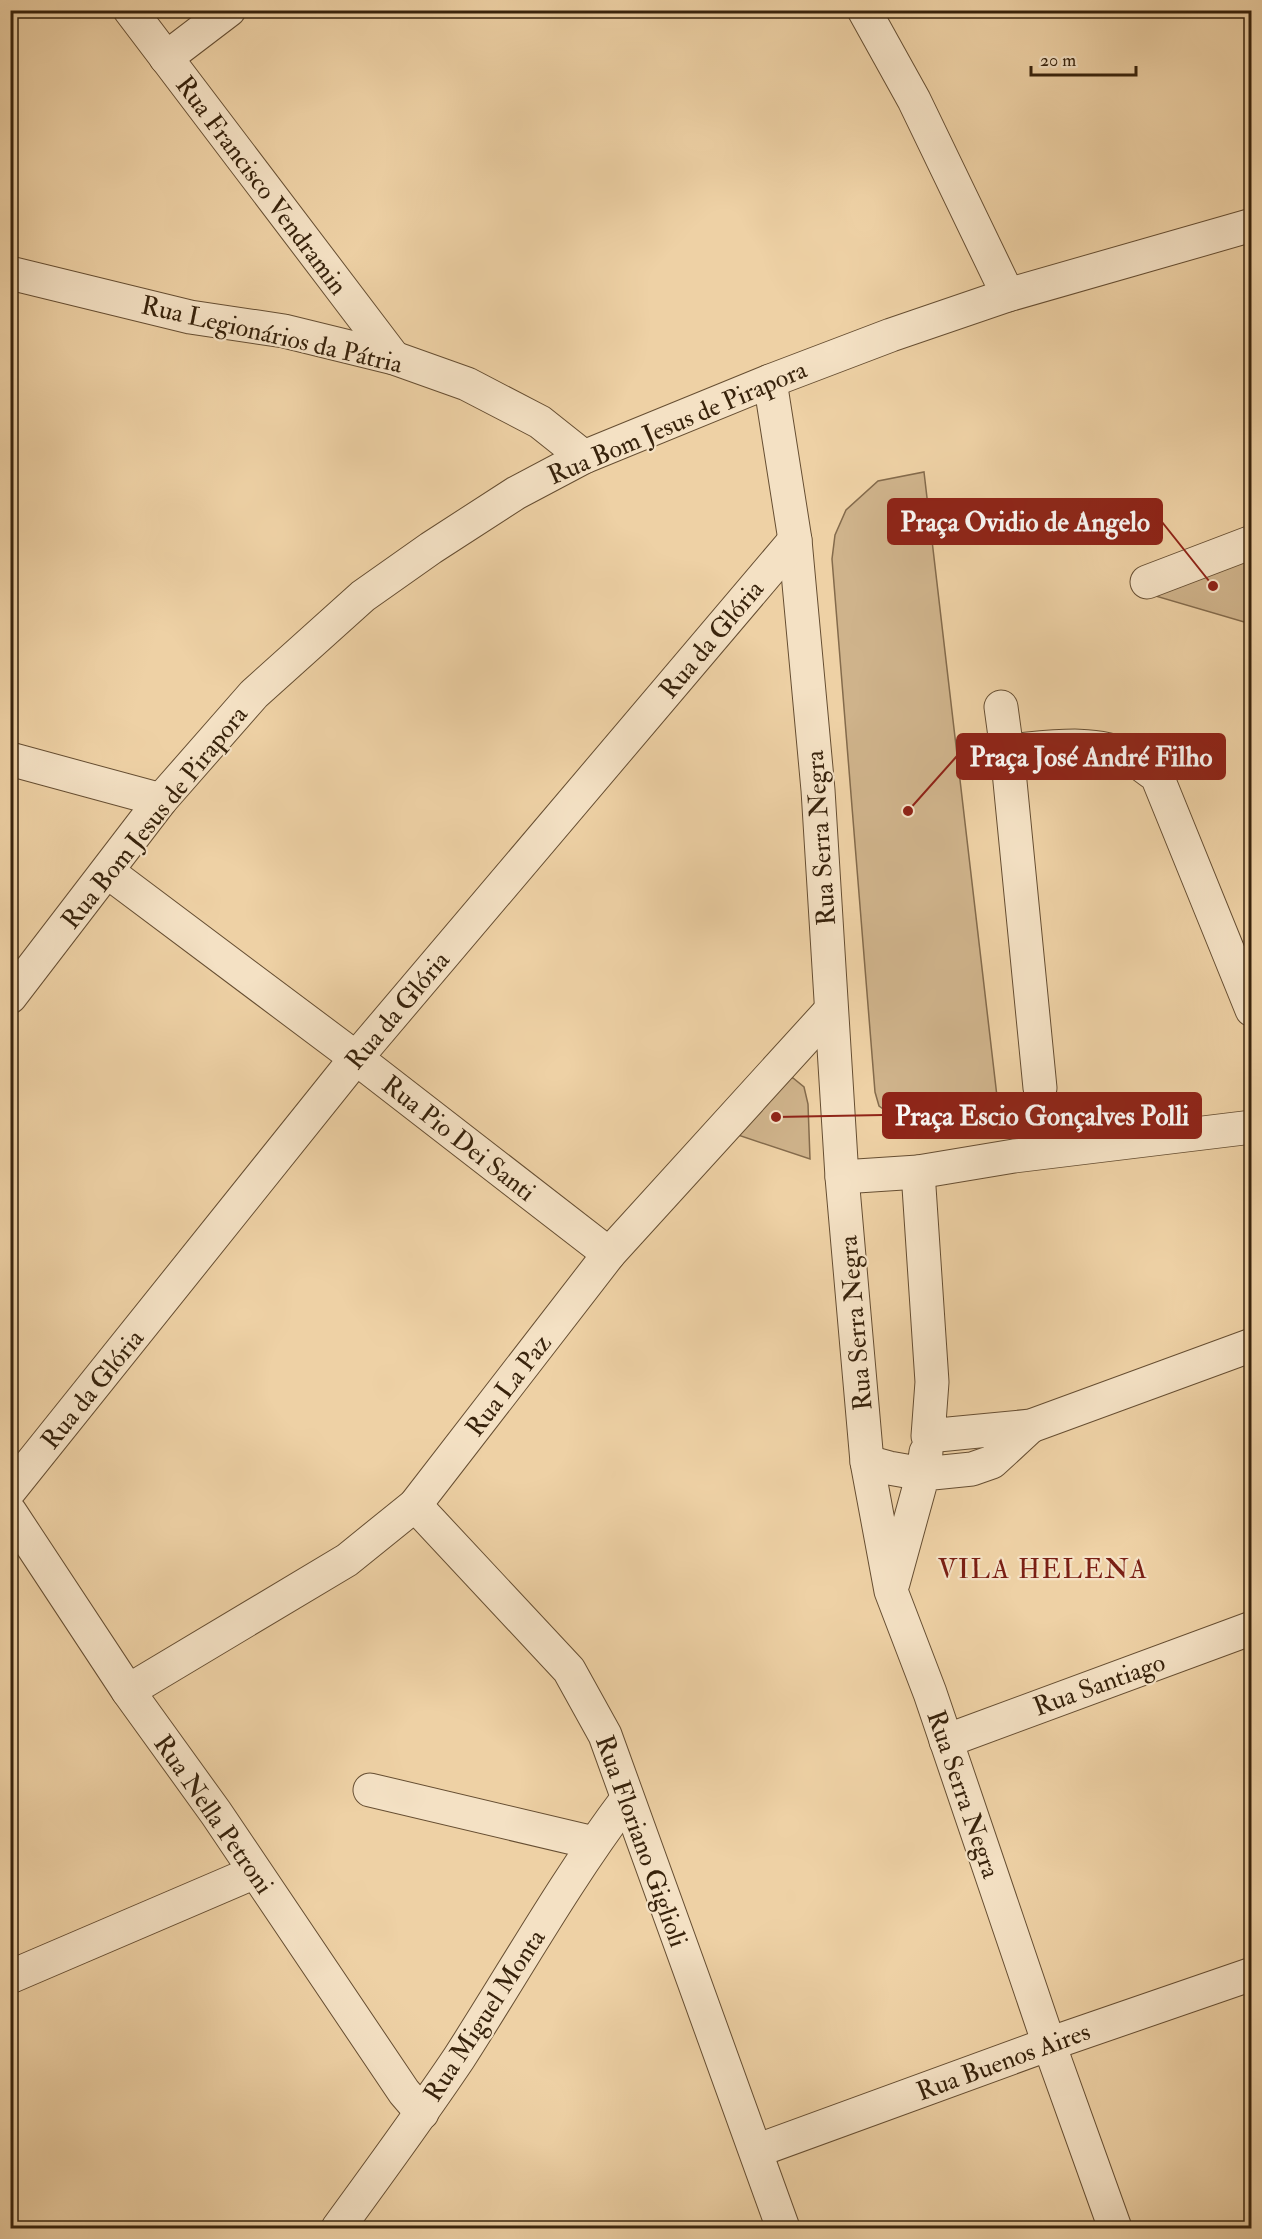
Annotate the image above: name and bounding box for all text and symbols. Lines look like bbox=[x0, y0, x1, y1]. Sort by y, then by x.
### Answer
scale bar bbox=[1031, 39, 1136, 77]
text: 20 m bbox=[1040, 49, 1076, 72]
street label: Rua Francisco Vendramin bbox=[168, 70, 354, 302]
street label: Rua Legionários da Pátria bbox=[138, 289, 406, 381]
street label: Rua Bom Jesus de Pirapora bbox=[543, 354, 812, 493]
callout: Praça Ovidio de Angelo bbox=[888, 499, 1162, 544]
text: Praça Ovidio de Angelo bbox=[900, 506, 1150, 540]
street label: Rua da Glória bbox=[653, 574, 771, 706]
street label: Rua Bom Jesus de Pirapora bbox=[55, 699, 256, 937]
callout: Praça José André Filho bbox=[957, 734, 1225, 779]
text: Praça José André Filho bbox=[969, 741, 1213, 774]
street label: Rua Serra Negra bbox=[799, 749, 843, 927]
street label: Rua da Glória bbox=[339, 945, 457, 1077]
street label: Rua Pio Dei Santi bbox=[375, 1069, 542, 1209]
callout: Praça Escio Gonçalves Polli bbox=[883, 1093, 1201, 1138]
text: Praça Escio Gonçalves Polli bbox=[895, 1100, 1189, 1133]
street label: Rua Serra Negra bbox=[832, 1234, 880, 1412]
street label: Rua da Glória bbox=[35, 1323, 151, 1456]
street label: Rua La Paz bbox=[459, 1328, 559, 1443]
district label: VILA HELENA bbox=[938, 1553, 1148, 1586]
street label: Rua Santiago bbox=[1029, 1646, 1170, 1724]
street label: Rua Serra Negra bbox=[919, 1706, 1007, 1883]
street label: Rua Nella Petroni bbox=[146, 1729, 280, 1901]
street label: Rua Floriano Giglioli bbox=[588, 1731, 694, 1952]
street label: Rua Miguel Monta bbox=[417, 1923, 553, 2108]
street label: Rua Buenos Aires bbox=[912, 2016, 1095, 2108]

